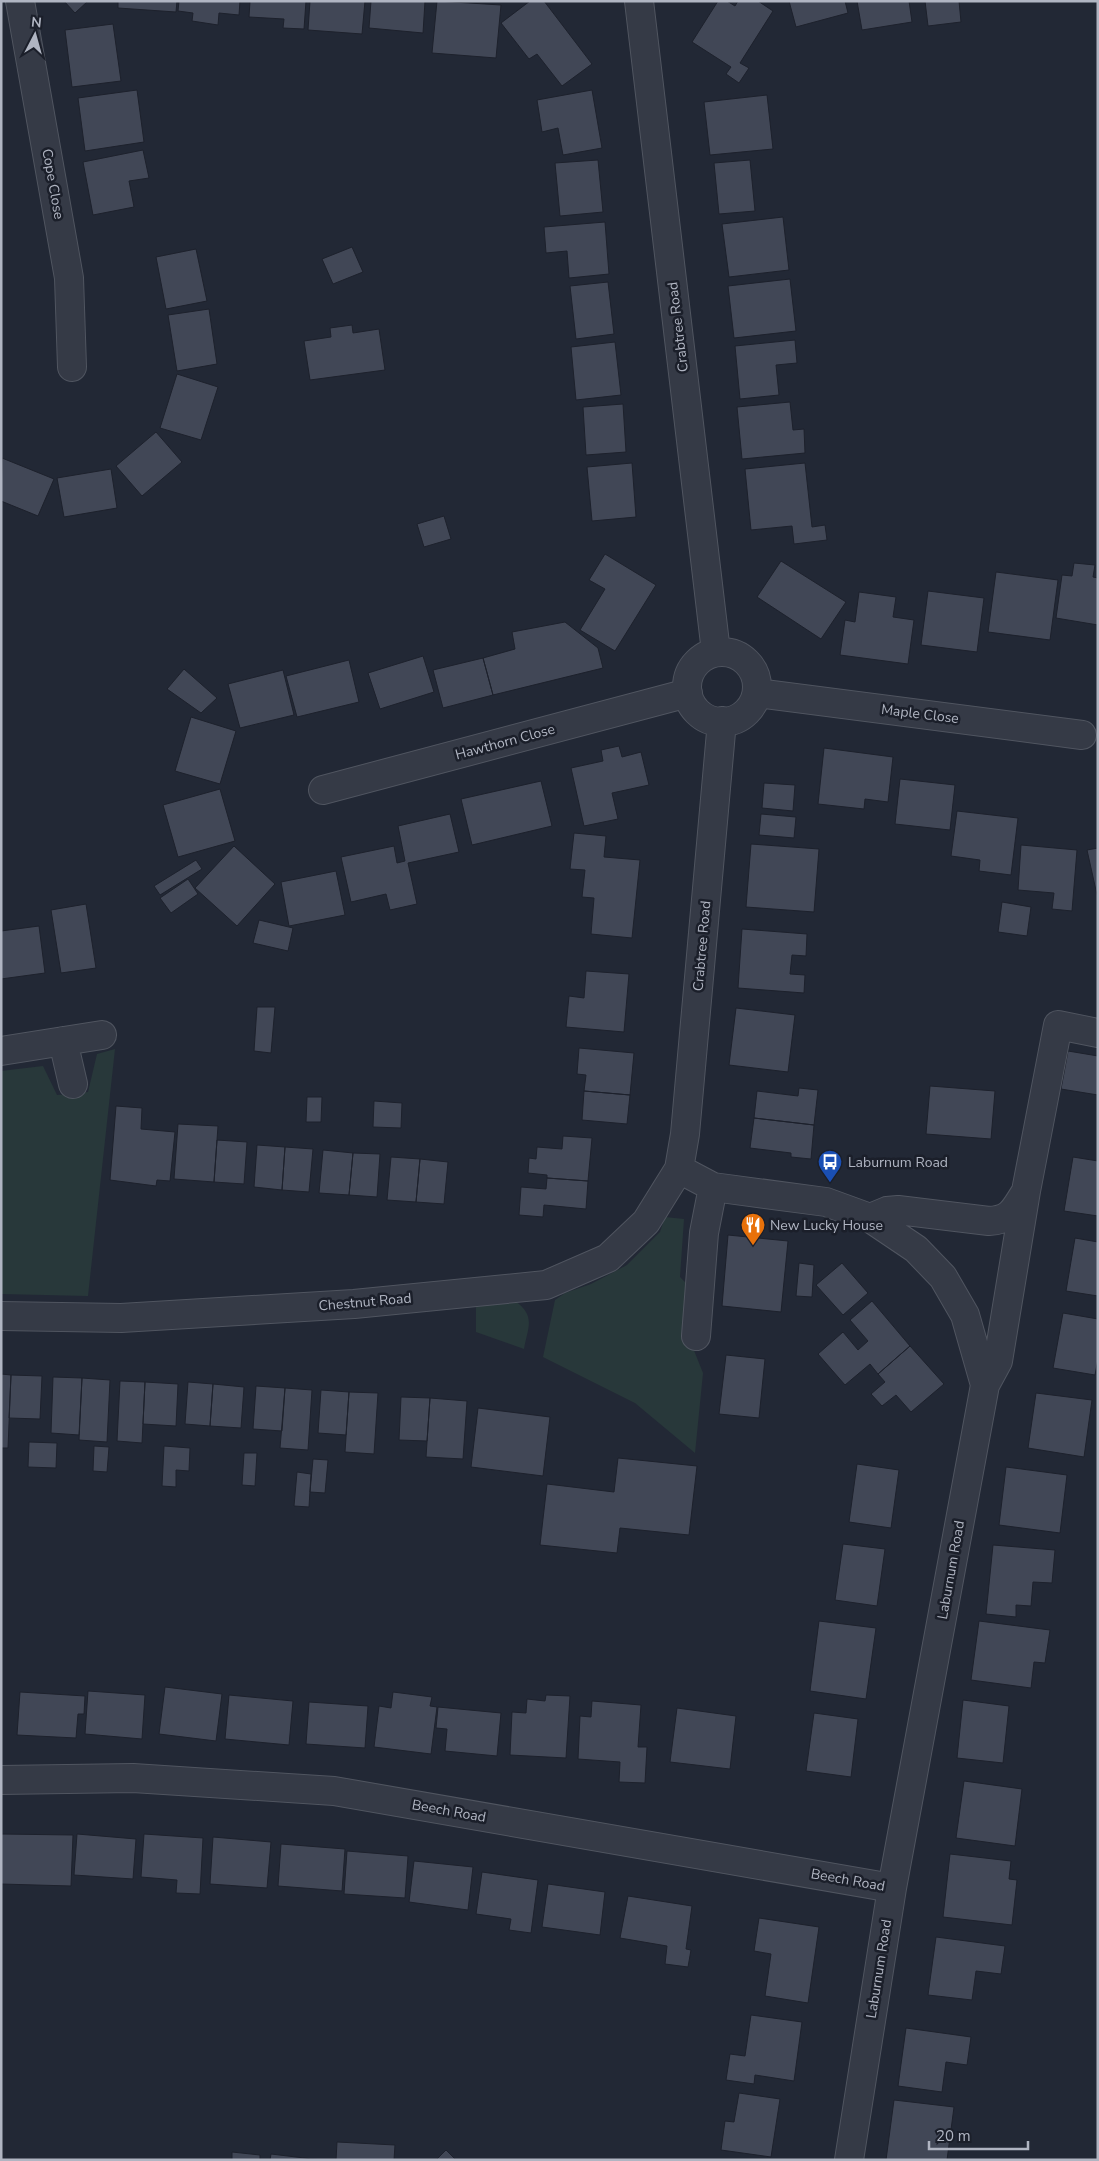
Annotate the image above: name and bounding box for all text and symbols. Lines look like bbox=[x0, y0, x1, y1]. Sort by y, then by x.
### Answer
north arrow bbox=[10, 10, 60, 60]
text: N bbox=[30, 13, 43, 33]
street label: Cope Close bbox=[37, 147, 69, 221]
street label: Crabtree Road bbox=[663, 281, 693, 373]
street label: Maple Close bbox=[880, 700, 960, 728]
street label: Hawthorn Close bbox=[453, 720, 557, 764]
street label: Crabtree Road bbox=[689, 900, 715, 992]
bus stop icon: Laburnum Road bbox=[817, 1149, 843, 1183]
place label: Laburnum Road bbox=[848, 1153, 948, 1172]
restaurant icon: New Lucky House bbox=[740, 1212, 766, 1246]
place label: New Lucky House bbox=[770, 1216, 883, 1235]
street label: Chestnut Road bbox=[318, 1288, 412, 1316]
street label: Laburnum Road bbox=[933, 1519, 969, 1621]
street label: Beech Road bbox=[410, 1795, 488, 1827]
street label: Beech Road bbox=[809, 1864, 887, 1896]
street label: Laburnum Road bbox=[862, 1918, 896, 2020]
scale bar bbox=[929, 2118, 1028, 2150]
text: 20 m bbox=[936, 2126, 971, 2146]

